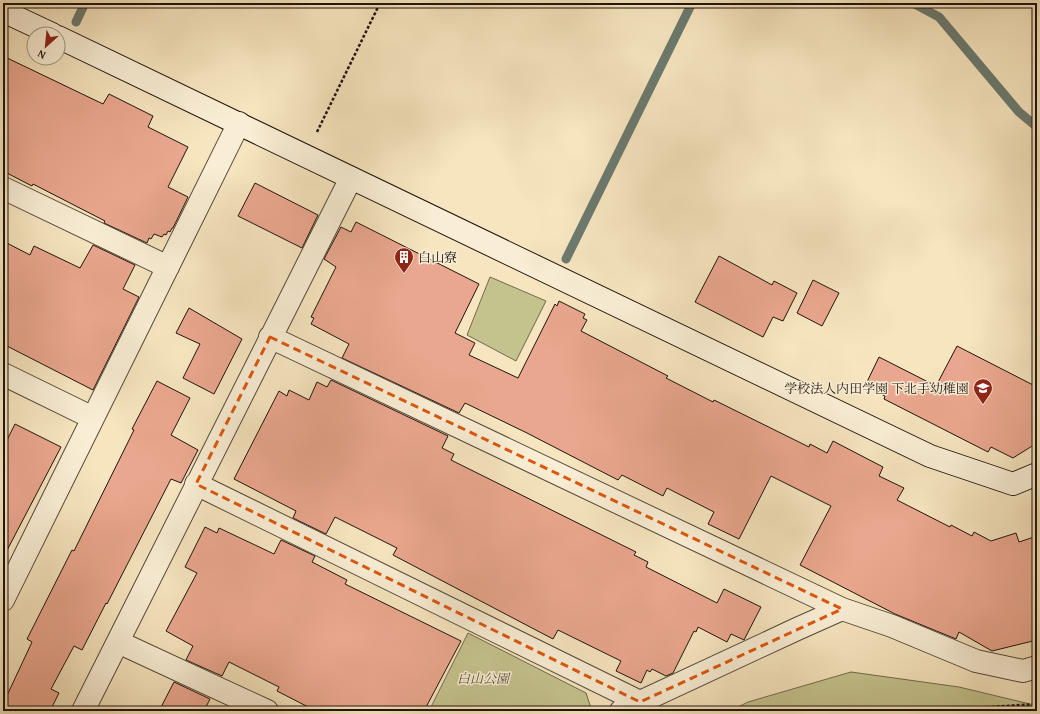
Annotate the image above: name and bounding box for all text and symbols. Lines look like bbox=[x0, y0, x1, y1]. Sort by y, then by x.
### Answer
north arrow bbox=[26, 26, 66, 66]
text: N bbox=[34, 46, 48, 64]
building icon: 白山寮 bbox=[393, 246, 415, 274]
place label: 白山寮 bbox=[418, 248, 457, 267]
school or university icon: 学校法人内田学園 下北手幼稚園 bbox=[972, 377, 994, 405]
place label: 学校法人内田学園 下北手幼稚園 bbox=[784, 379, 969, 398]
park label: 白山公園 bbox=[457, 669, 511, 688]

